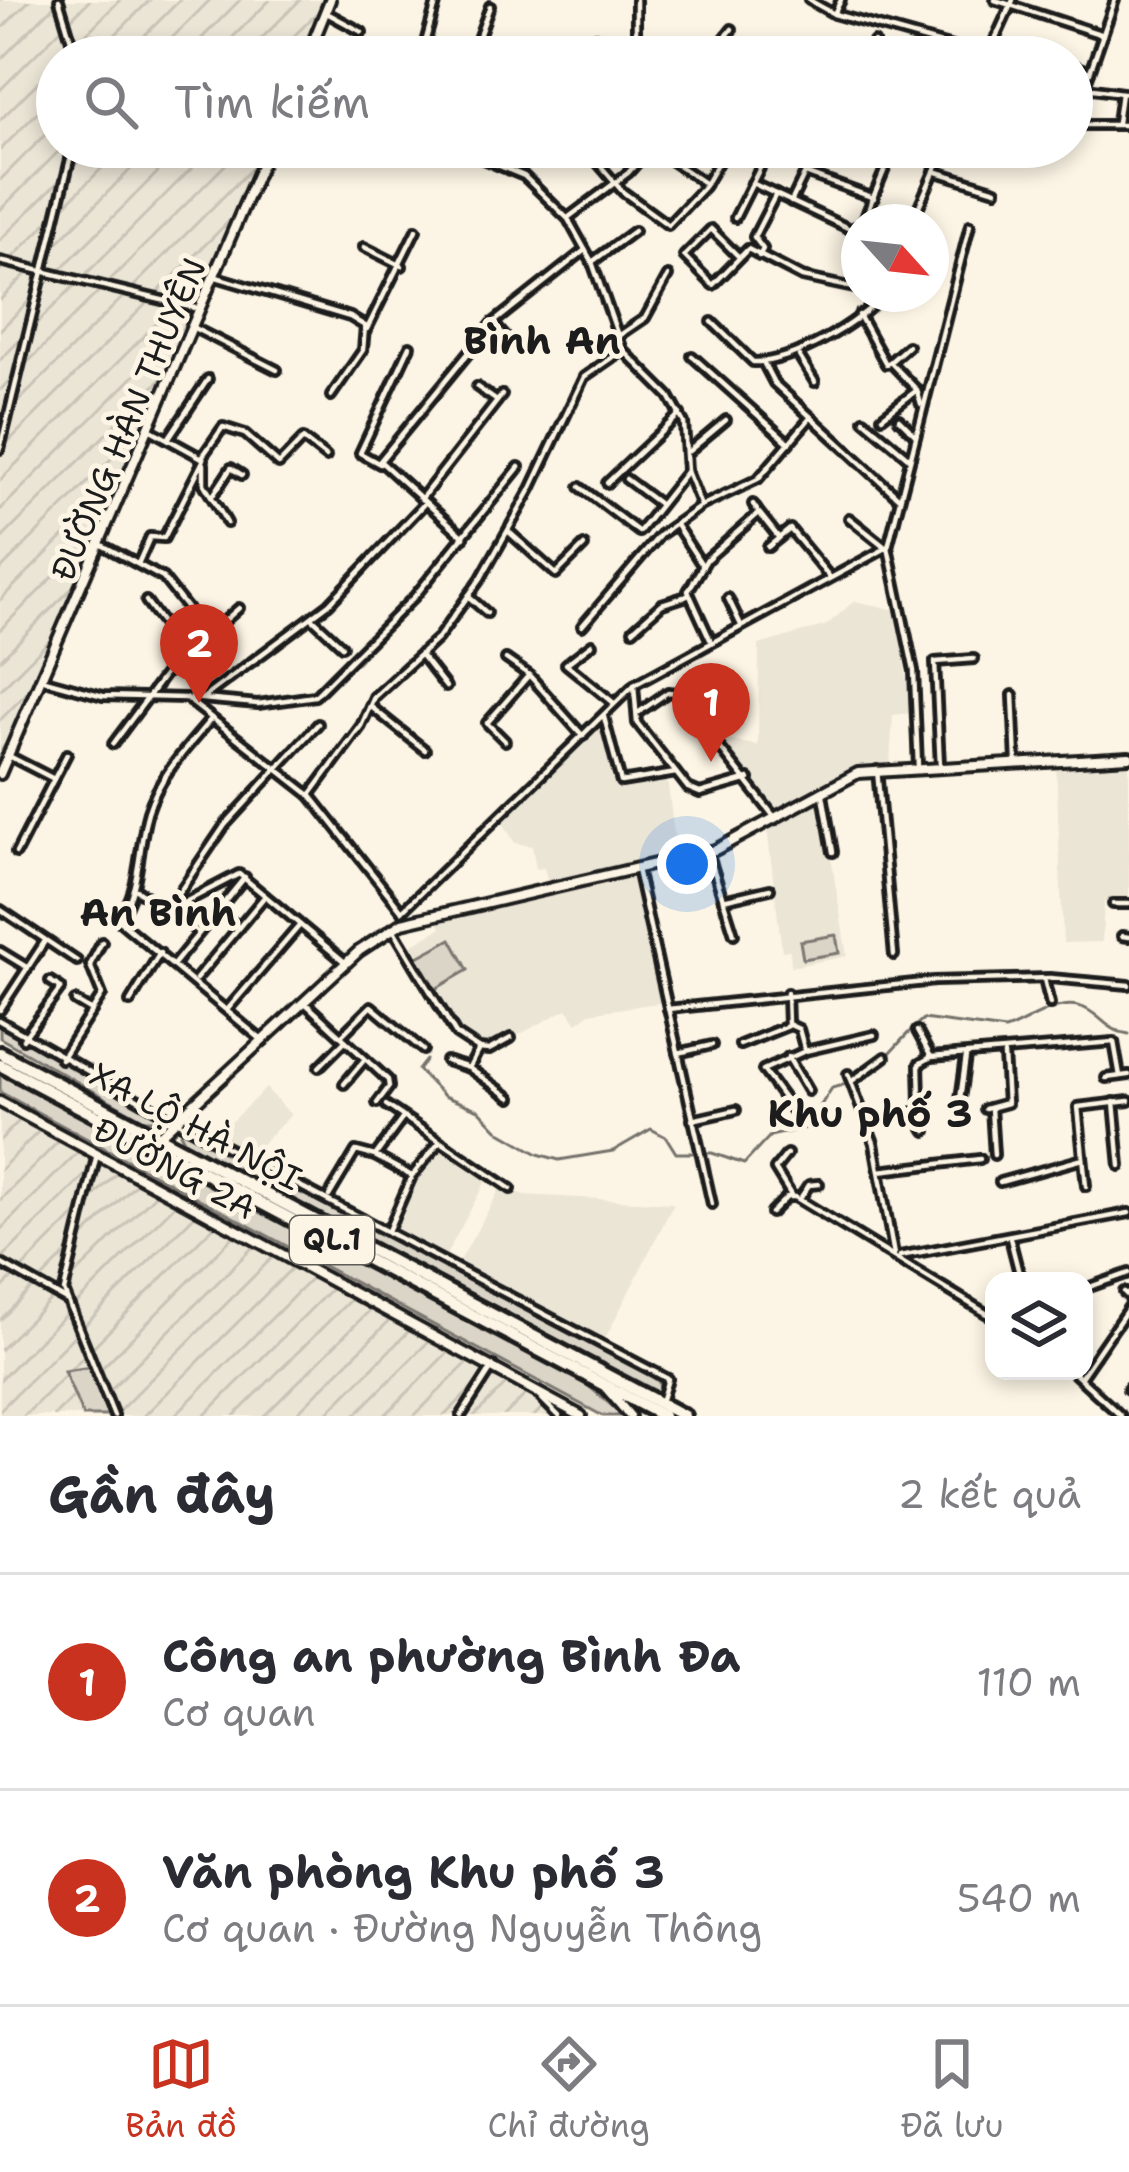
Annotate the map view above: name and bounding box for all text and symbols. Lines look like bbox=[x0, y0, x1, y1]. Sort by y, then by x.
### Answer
search box bbox=[36, 36, 1093, 168]
icon: search bbox=[78, 69, 144, 135]
text: Tìm kiếm bbox=[174, 72, 370, 132]
north arrow bbox=[841, 204, 949, 312]
street label: ĐƯỜNG HÀN THUYÊN bbox=[40, 251, 217, 587]
district label: Bình An bbox=[463, 314, 621, 366]
pin: 2 bbox=[160, 604, 238, 703]
pin: 1 bbox=[672, 663, 750, 762]
your location bbox=[657, 834, 717, 894]
district label: An Bình bbox=[79, 886, 237, 938]
street label: XA LỘ HÀ NỘI bbox=[82, 1052, 309, 1201]
district label: Khu phố 3 bbox=[768, 1087, 972, 1139]
street label: ĐƯỜNG 2A bbox=[86, 1107, 264, 1230]
road number: QL.1 bbox=[290, 1216, 374, 1264]
map controls bbox=[985, 1272, 1093, 1380]
button: layers bbox=[985, 1272, 1093, 1380]
text: Gần đây bbox=[48, 1460, 275, 1528]
text: 2 kết quả bbox=[898, 1468, 1081, 1520]
text: Công an phường Bình Đa bbox=[162, 1626, 740, 1686]
text: 1 bbox=[78, 1656, 96, 1708]
text: 110 m bbox=[977, 1656, 1081, 1708]
text: Cơ quan bbox=[162, 1686, 315, 1738]
text: Văn phòng Khu phố 3 bbox=[162, 1842, 665, 1902]
text: 2 bbox=[73, 1872, 101, 1924]
text: 540 m bbox=[957, 1872, 1081, 1924]
text: Cơ quan · Đường Nguyễn Thông bbox=[162, 1902, 762, 1954]
tab: Bản đồ bbox=[125, 2031, 237, 2148]
tab: Chỉ đường bbox=[488, 2031, 650, 2148]
tab: Đã lưu bbox=[901, 2031, 1004, 2148]

